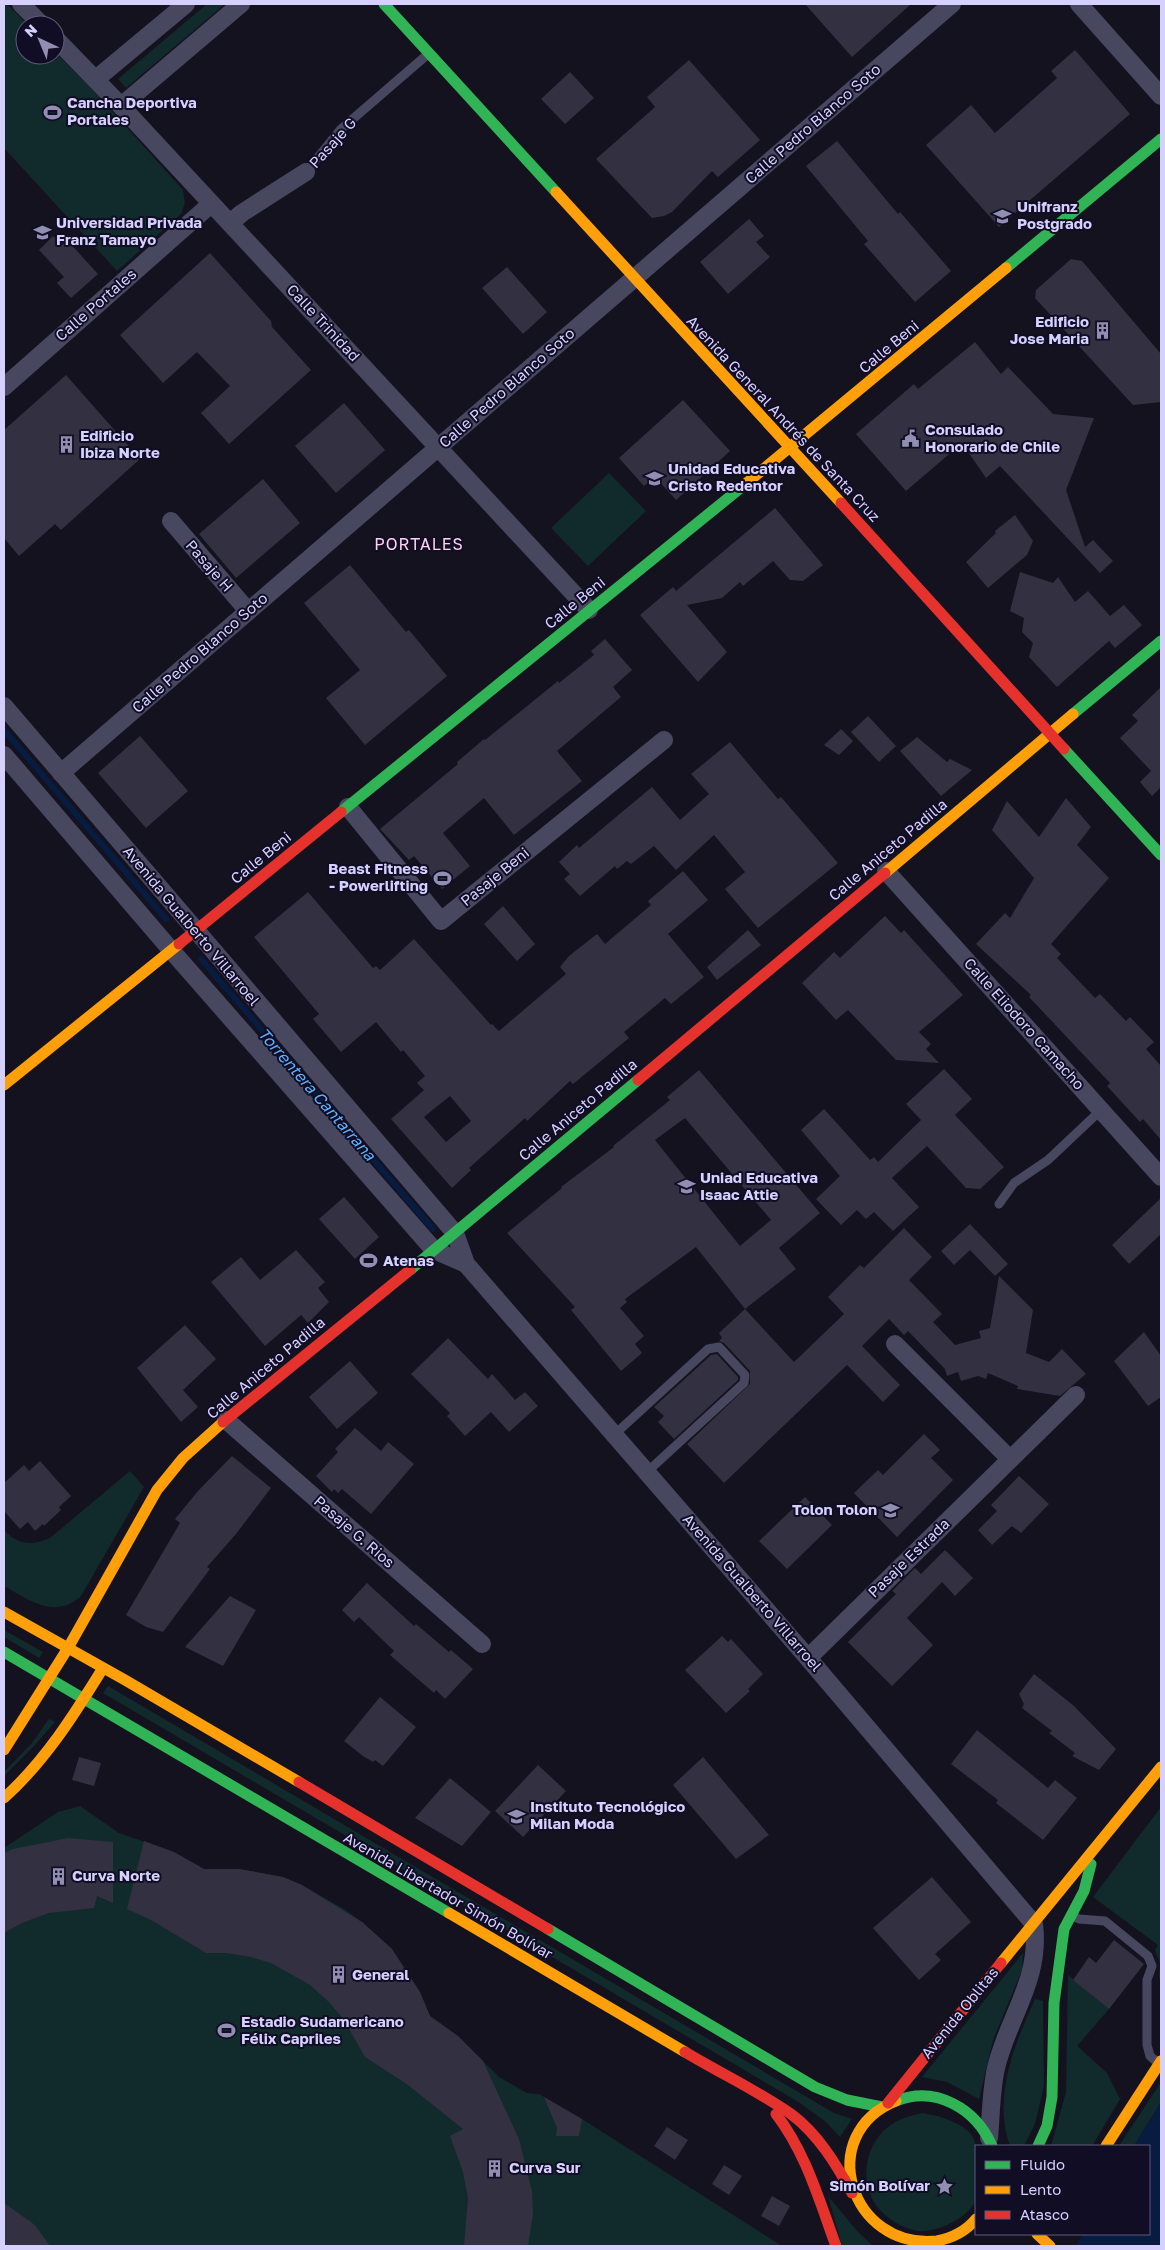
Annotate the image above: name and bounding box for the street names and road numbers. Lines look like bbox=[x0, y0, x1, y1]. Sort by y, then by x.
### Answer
street label: Calle Pedro Blanco Soto bbox=[741, 59, 884, 187]
street label: Pasaje G bbox=[305, 113, 360, 171]
street label: Calle Portales bbox=[51, 264, 139, 344]
street label: Calle Trinidad bbox=[284, 280, 364, 365]
street label: Avenida General Andrés de Santa Cruz bbox=[683, 312, 884, 525]
street label: Calle Beni bbox=[855, 316, 922, 376]
street label: Calle Pedro Blanco Soto bbox=[435, 323, 578, 451]
street label: Pasaje H bbox=[182, 536, 237, 595]
street label: Calle Beni bbox=[541, 572, 608, 632]
street label: Calle Pedro Blanco Soto bbox=[128, 588, 271, 716]
street label: Calle Aniceto Padilla bbox=[825, 794, 950, 904]
street label: Calle Beni bbox=[227, 827, 294, 887]
street label: Avenida Gualberto Villarroel bbox=[120, 842, 264, 1009]
street label: Pasaje Beni bbox=[456, 843, 532, 909]
street label: Calle Eliodoro Camacho bbox=[961, 954, 1089, 1093]
street label: Calle Aniceto Padilla bbox=[515, 1054, 640, 1164]
street label: Calle Aniceto Padilla bbox=[203, 1312, 328, 1422]
street label: Pasaje G. Rios bbox=[311, 1491, 399, 1571]
street label: Avenida Gualberto Villarroel bbox=[680, 1510, 826, 1675]
street label: Pasaje Estrada bbox=[864, 1514, 953, 1601]
street label: Avenida Libertador Simón Bolívar bbox=[341, 1828, 556, 1963]
street label: Avenida Oblitas bbox=[917, 1963, 1002, 2062]

